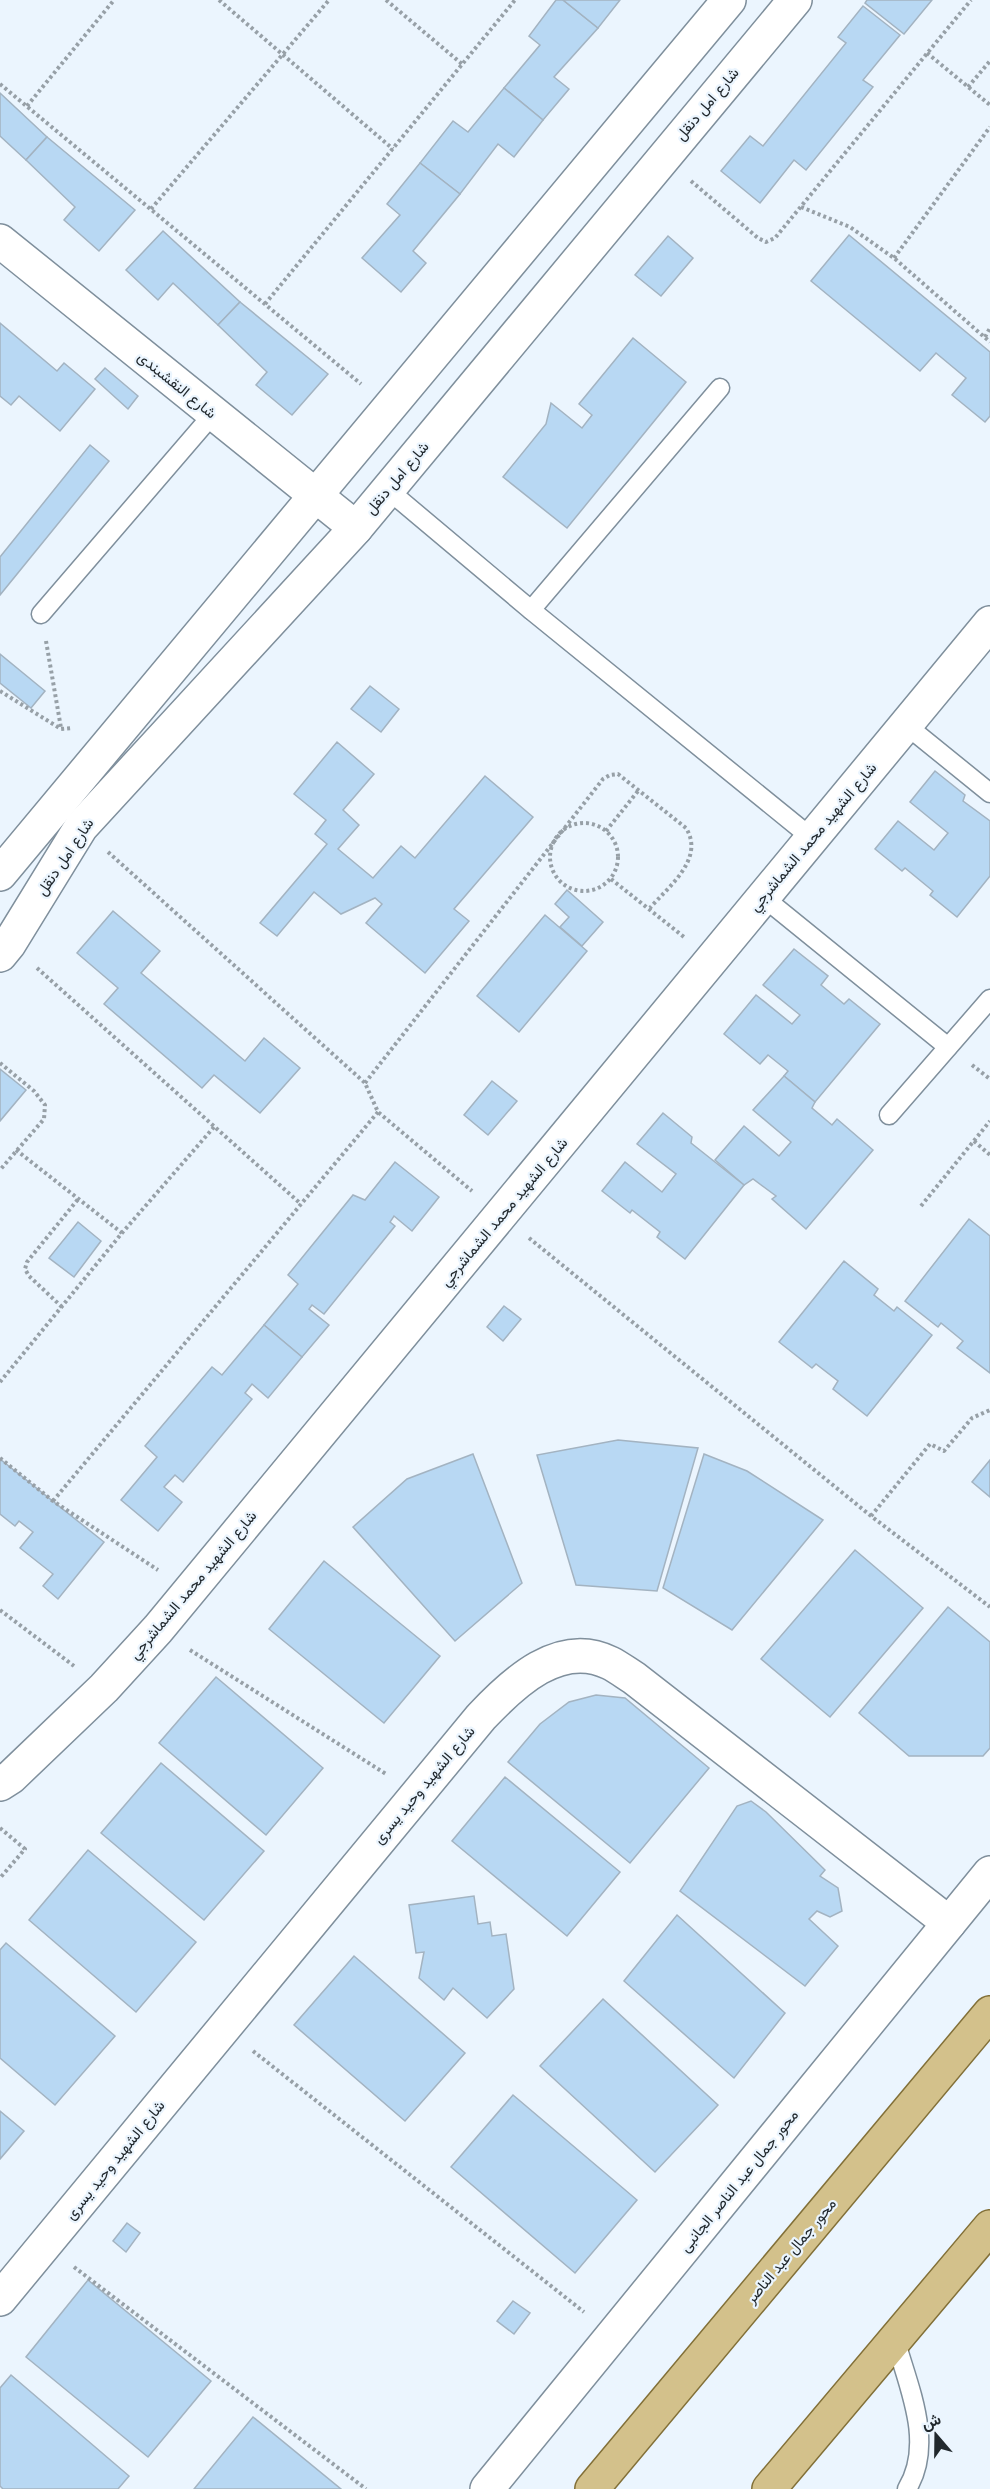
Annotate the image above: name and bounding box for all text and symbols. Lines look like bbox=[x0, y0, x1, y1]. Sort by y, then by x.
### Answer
street label: شارع امل دنقل bbox=[671, 63, 744, 145]
street label: شارع النقشبندى bbox=[133, 347, 221, 424]
street label: شارع امل دنقل bbox=[361, 437, 434, 519]
street label: شارع الشهيد محمد الشماشرجي bbox=[745, 758, 884, 918]
street label: شارع امل دنقل bbox=[32, 814, 99, 900]
street label: شارع الشهيد محمد الشماشرجي bbox=[436, 1133, 575, 1293]
street label: شارع الشهيد محمد الشماشرجي bbox=[125, 1506, 264, 1666]
street label: شارع الشهيد وحيد يسرى bbox=[369, 1722, 480, 1849]
street label: شارع الشهيد وحيد يسرى bbox=[61, 2096, 170, 2225]
street label: محور جمال عبد الناصر الجانبى bbox=[676, 2106, 802, 2256]
street label: محور جمال عبد الناصر bbox=[742, 2195, 840, 2307]
north arrow bbox=[906, 2405, 966, 2465]
text: ش bbox=[918, 2408, 943, 2434]

